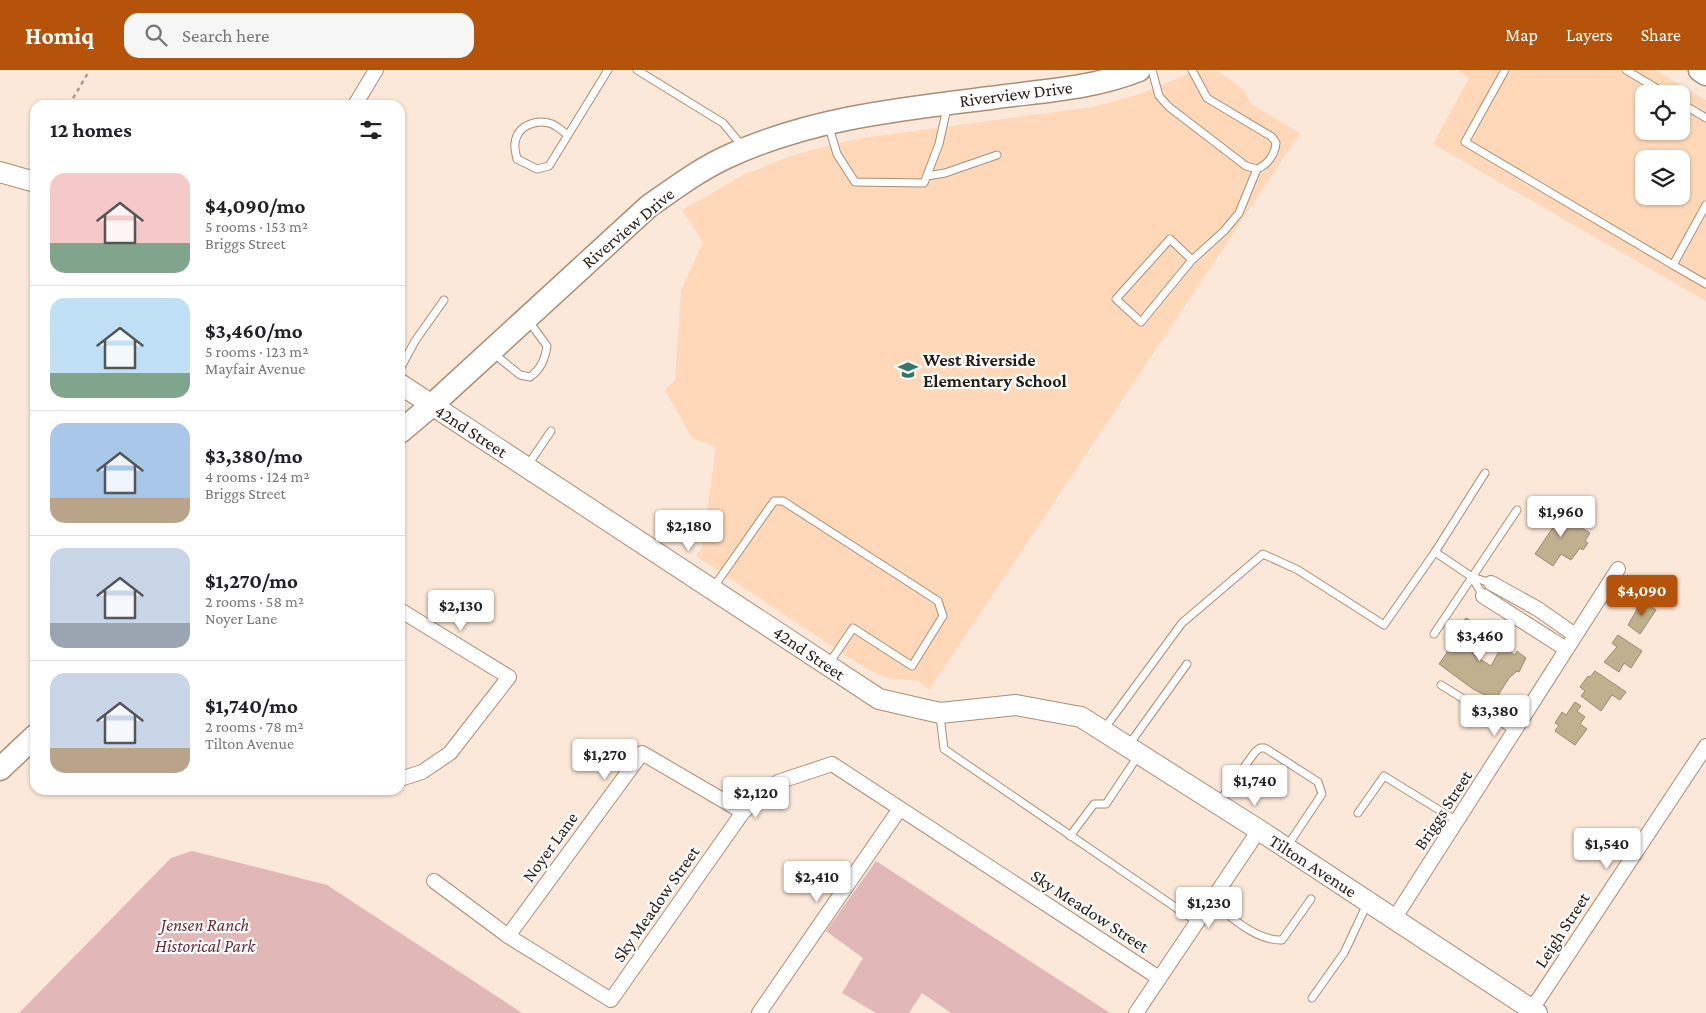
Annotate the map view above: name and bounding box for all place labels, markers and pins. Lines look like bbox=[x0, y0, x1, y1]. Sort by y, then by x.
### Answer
place label: West Riverside Elementary School bbox=[922, 350, 1067, 391]
school or university icon: West Riverside Elementary School bbox=[897, 359, 919, 381]
pin: $1,960 bbox=[1520, 496, 1602, 538]
pin: $2,180 bbox=[648, 510, 730, 552]
pin: $4,090 bbox=[1601, 574, 1683, 617]
pin: $2,130 bbox=[420, 590, 502, 632]
pin: $3,460 bbox=[1439, 620, 1521, 662]
pin: $3,380 bbox=[1454, 694, 1536, 737]
pin: $1,270 bbox=[564, 738, 646, 781]
pin: $1,740 bbox=[1214, 764, 1296, 807]
pin: $2,120 bbox=[715, 776, 797, 819]
pin: $1,540 bbox=[1566, 828, 1648, 870]
pin: $2,410 bbox=[776, 860, 858, 903]
pin: $1,230 bbox=[1168, 886, 1250, 929]

